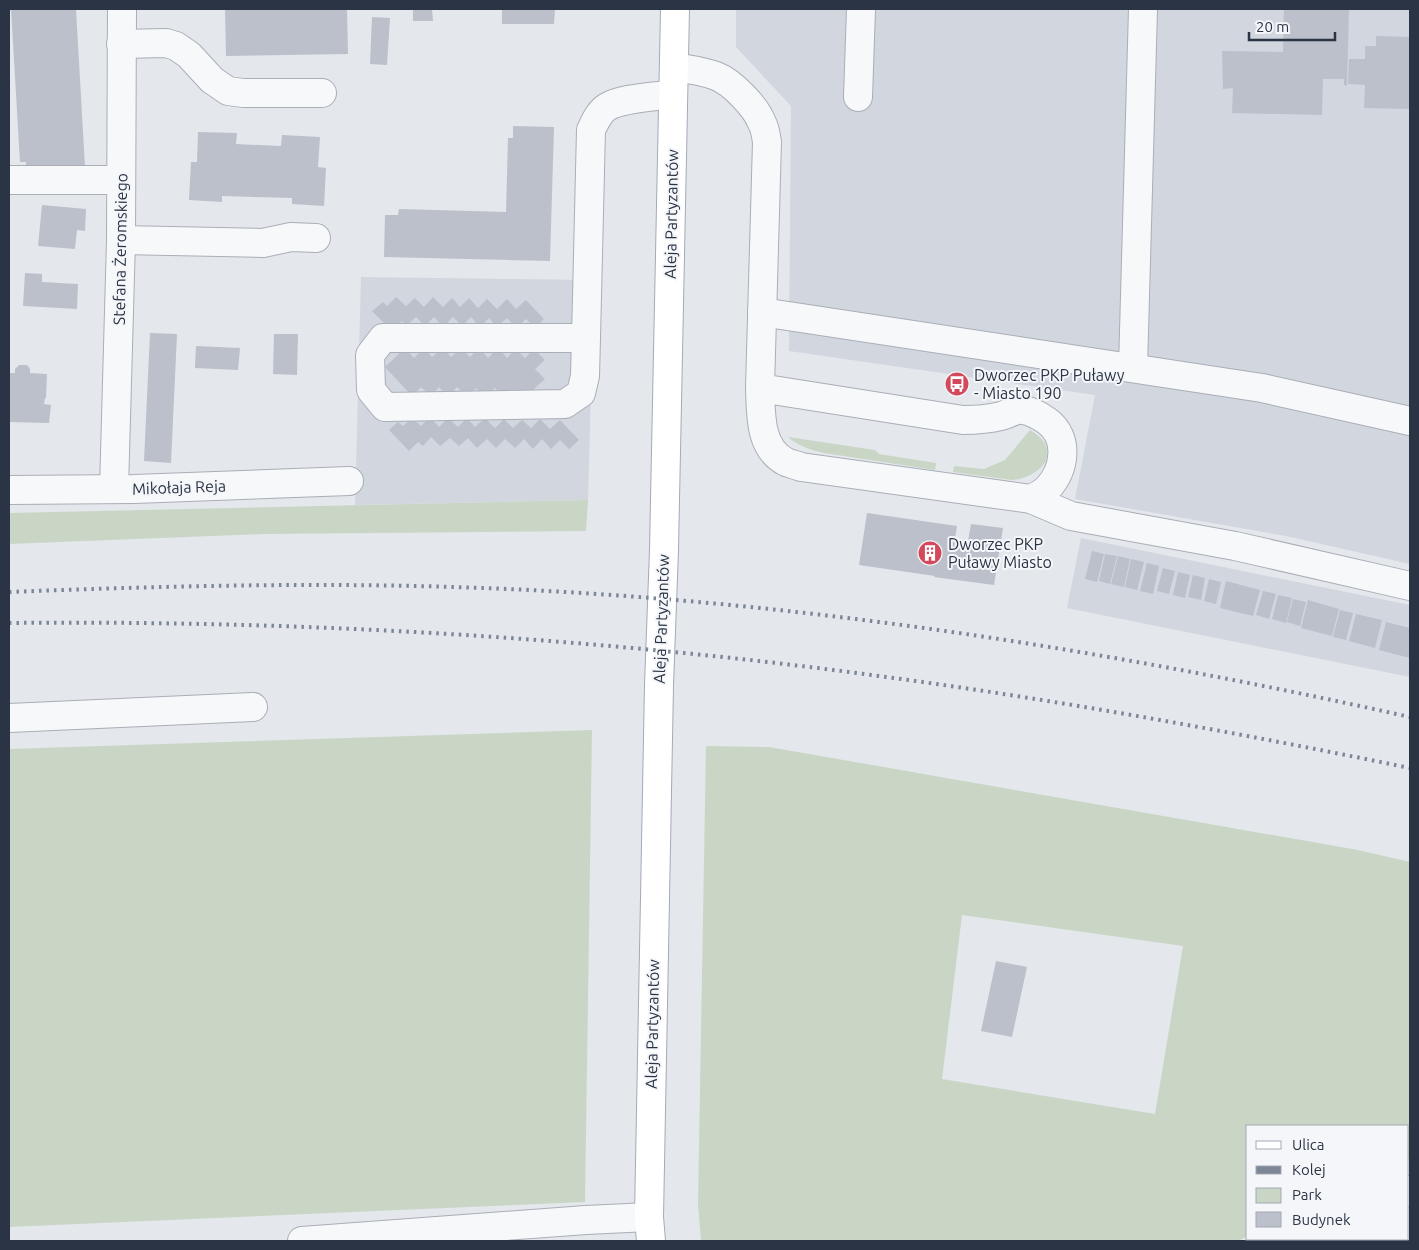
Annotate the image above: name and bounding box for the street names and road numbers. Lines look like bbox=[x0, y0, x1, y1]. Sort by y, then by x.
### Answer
street label: Aleja Partyzantów bbox=[661, 148, 681, 279]
street label: Stefana Żeromskiego bbox=[110, 173, 130, 325]
street label: Mikołaja Reja bbox=[132, 476, 226, 498]
street label: Aleja Partyzantów bbox=[650, 553, 672, 684]
street label: Aleja Partyzantów bbox=[642, 958, 662, 1089]

